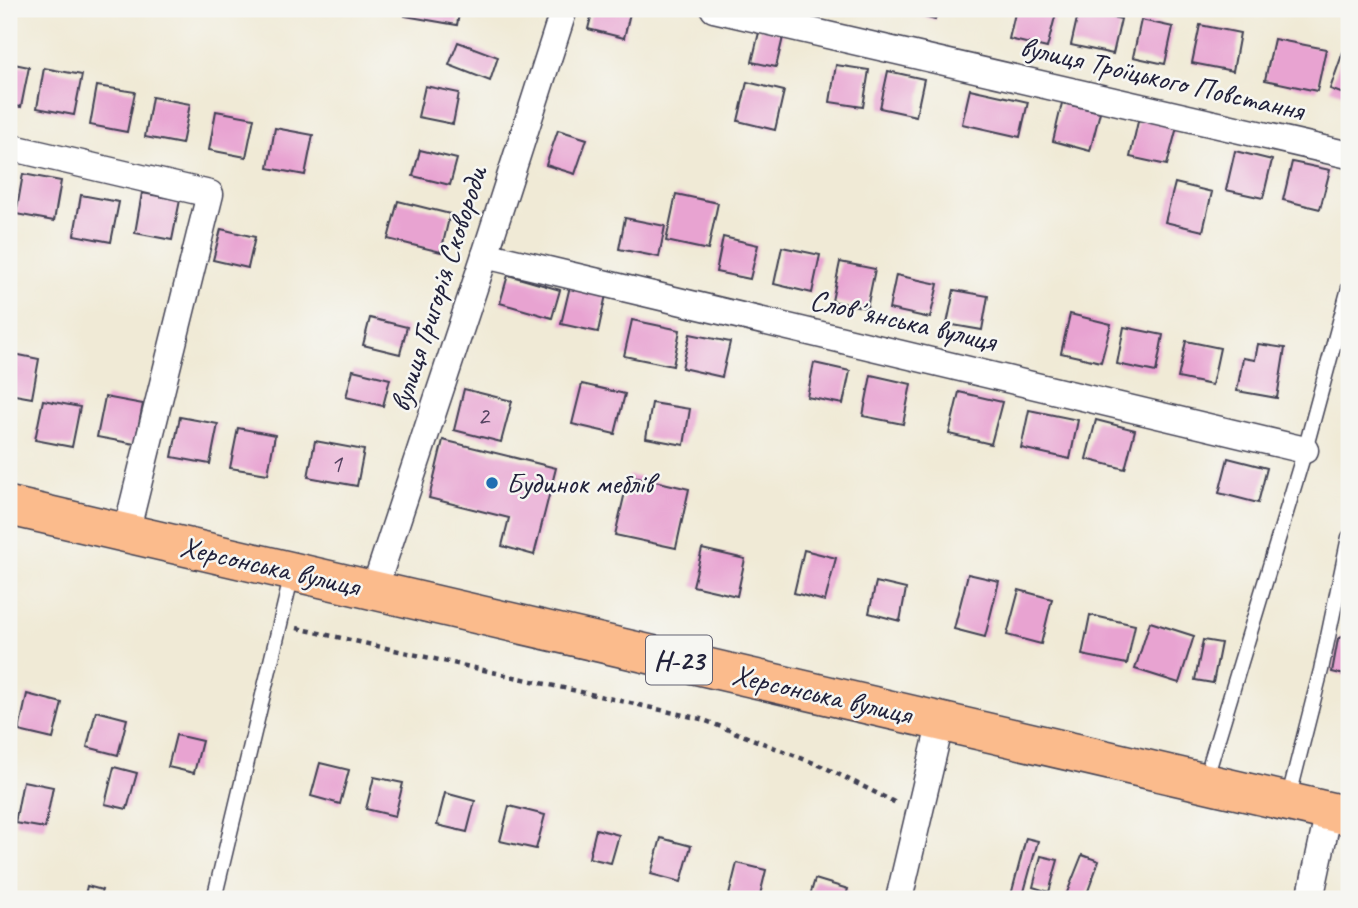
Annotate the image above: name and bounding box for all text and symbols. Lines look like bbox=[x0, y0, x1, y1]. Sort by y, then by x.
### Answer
street label: вулиця Троїцького Повстання bbox=[1017, 27, 1310, 130]
street label: вулиця Григорія Сковороди bbox=[380, 160, 496, 416]
street label: Словʼянська вулиця bbox=[806, 280, 1002, 360]
house number: 2 bbox=[477, 399, 491, 432]
house number: 1 bbox=[330, 447, 343, 480]
place label: Будинок меблів bbox=[506, 464, 660, 502]
marker: Будинок меблів bbox=[484, 475, 500, 491]
street label: Херсонська вулиця bbox=[177, 527, 366, 606]
road number: Н-23 bbox=[646, 636, 712, 684]
street label: Херсонська вулиця bbox=[729, 655, 918, 734]

